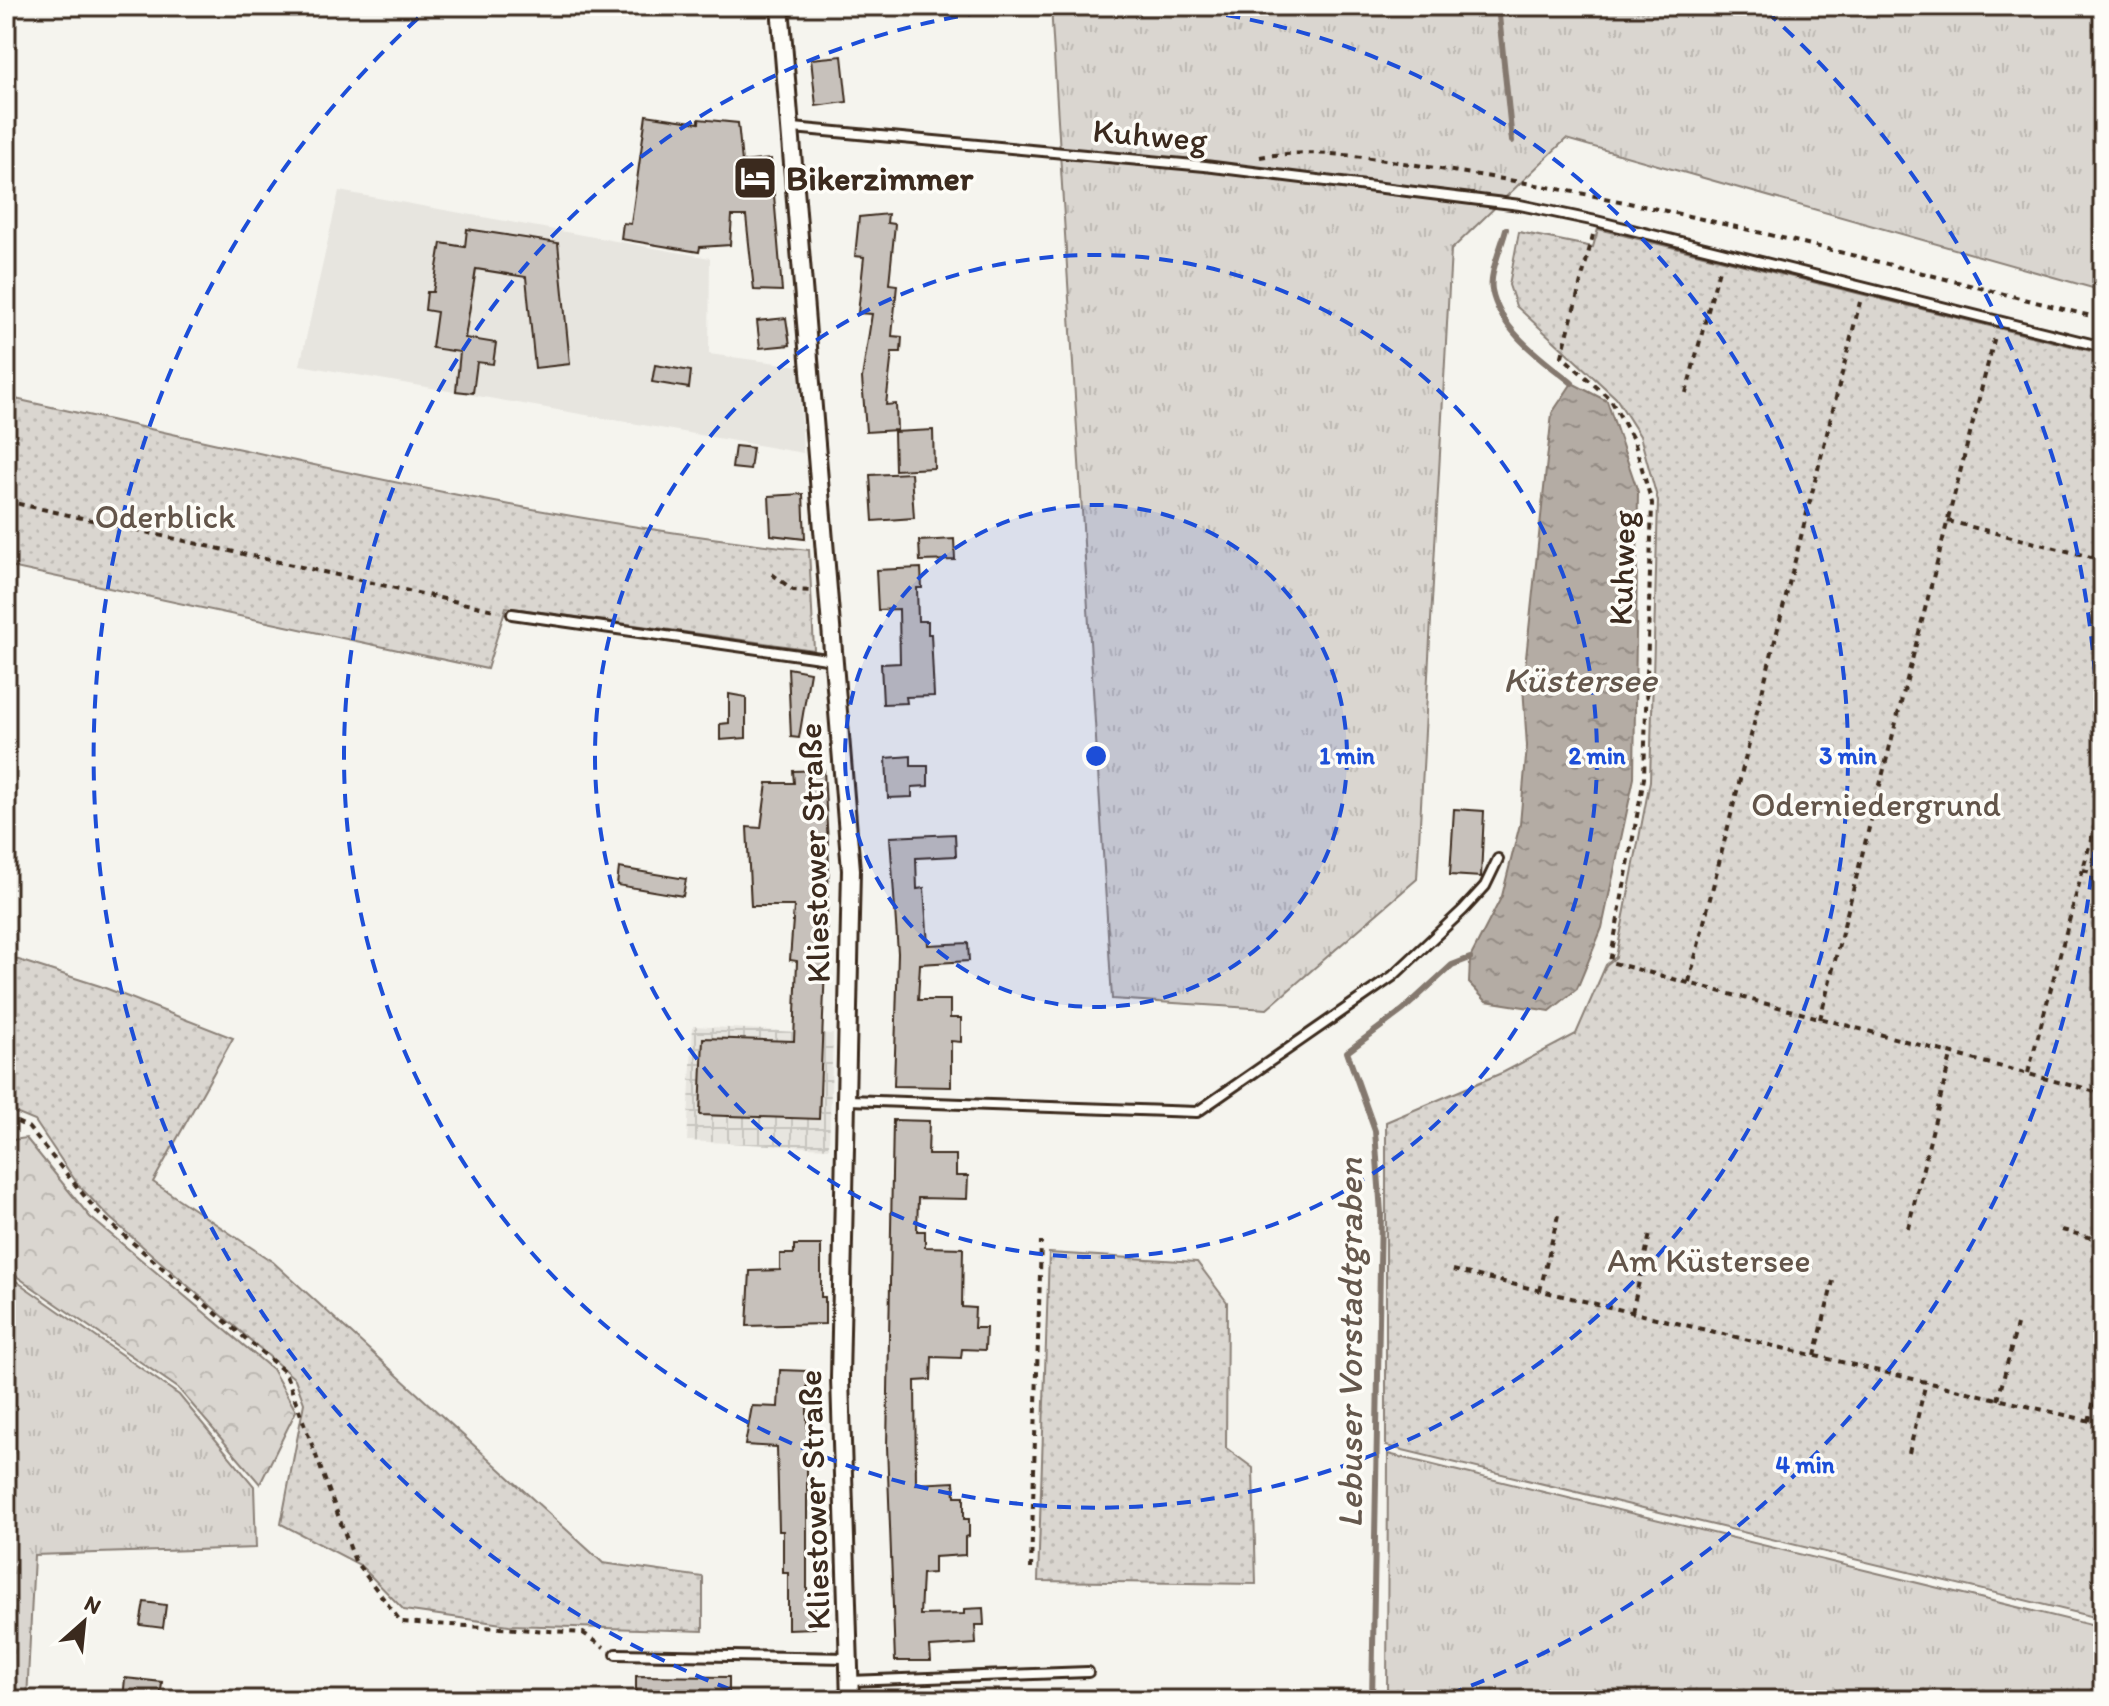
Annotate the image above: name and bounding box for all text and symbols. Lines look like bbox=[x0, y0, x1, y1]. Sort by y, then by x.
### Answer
street label: Kuhweg bbox=[1091, 110, 1210, 160]
hotel icon: Bikerzimmer bbox=[731, 154, 779, 202]
place label: Bikerzimmer bbox=[786, 158, 974, 199]
park label: Oderblick bbox=[94, 496, 236, 537]
street label: Kuhweg bbox=[1600, 509, 1645, 626]
water label: Küstersee bbox=[1503, 658, 1659, 701]
street label: Kliestower Straße bbox=[789, 722, 839, 984]
text: 1 min bbox=[1319, 741, 1375, 770]
text: 2 min bbox=[1568, 741, 1626, 770]
text: 3 min bbox=[1819, 741, 1877, 770]
centre of rings bbox=[1082, 742, 1110, 770]
park label: Oderniedergrund bbox=[1751, 784, 2002, 825]
water label: Lebuser Vorstadtgraben bbox=[1328, 1157, 1371, 1528]
park label: Am Küstersee bbox=[1607, 1240, 1811, 1281]
street label: Kliestower Straße bbox=[789, 1369, 839, 1631]
text: 4 min bbox=[1776, 1450, 1835, 1479]
north arrow bbox=[44, 1582, 124, 1662]
text: N bbox=[80, 1589, 106, 1620]

